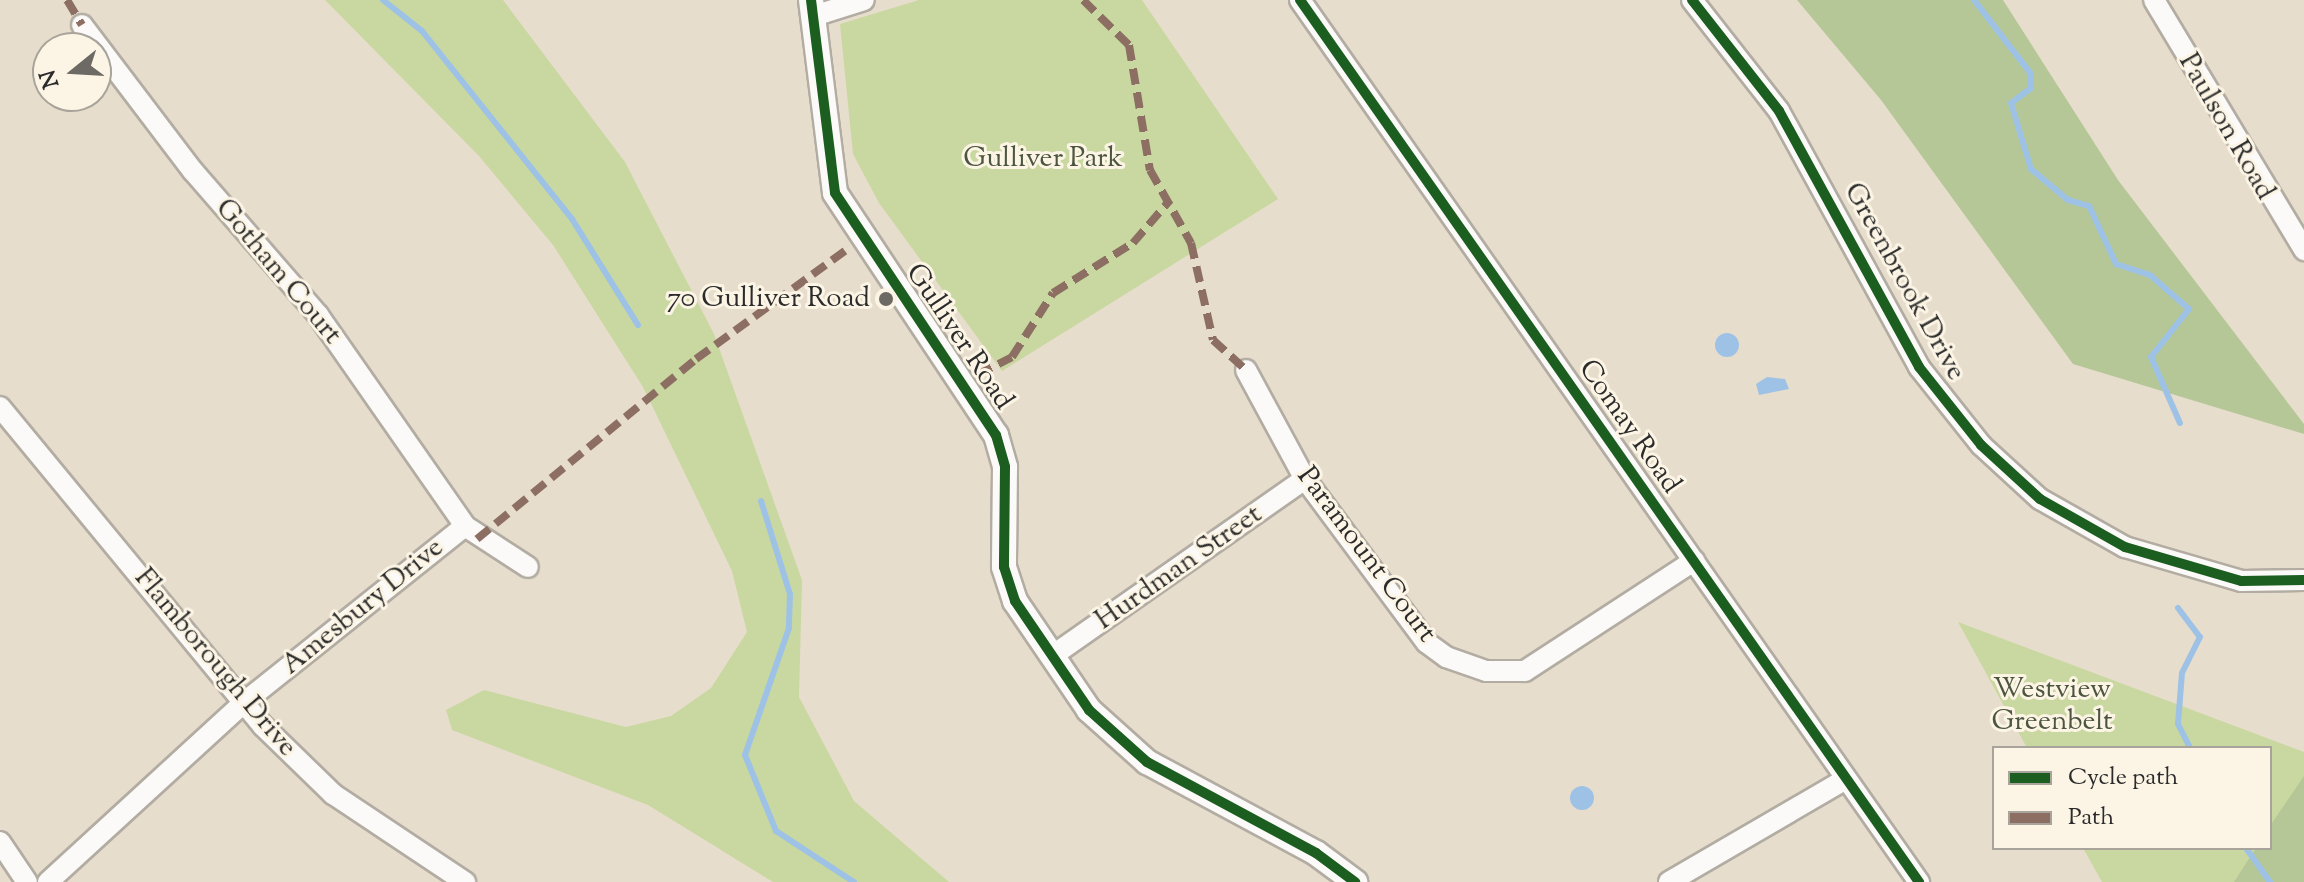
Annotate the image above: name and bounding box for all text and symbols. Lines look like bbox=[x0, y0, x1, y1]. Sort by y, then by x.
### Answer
north arrow bbox=[32, 32, 112, 112]
street label: Paulson Road bbox=[2171, 48, 2281, 206]
text: N bbox=[33, 66, 69, 92]
park label: Gulliver Park bbox=[963, 142, 1123, 176]
street label: Greenbrook Drive bbox=[1836, 177, 1972, 387]
street label: Gotham Court bbox=[207, 192, 349, 352]
street label: Gulliver Road bbox=[898, 258, 1020, 416]
place label: 70 Gulliver Road bbox=[667, 282, 870, 316]
marker: 70 Gulliver Road bbox=[877, 290, 895, 308]
street label: Comay Road bbox=[1571, 354, 1687, 500]
street label: Paramount Court bbox=[1289, 461, 1443, 649]
street label: Hurdman Street bbox=[1089, 498, 1269, 638]
street label: Amesbury Drive bbox=[275, 531, 451, 683]
street label: Flamborough Drive bbox=[127, 562, 303, 764]
park label: Westview Greenbelt bbox=[1991, 673, 2113, 739]
legend bbox=[1992, 746, 2272, 850]
text: Cycle path bbox=[2068, 761, 2178, 795]
text: Path bbox=[2068, 801, 2114, 835]

